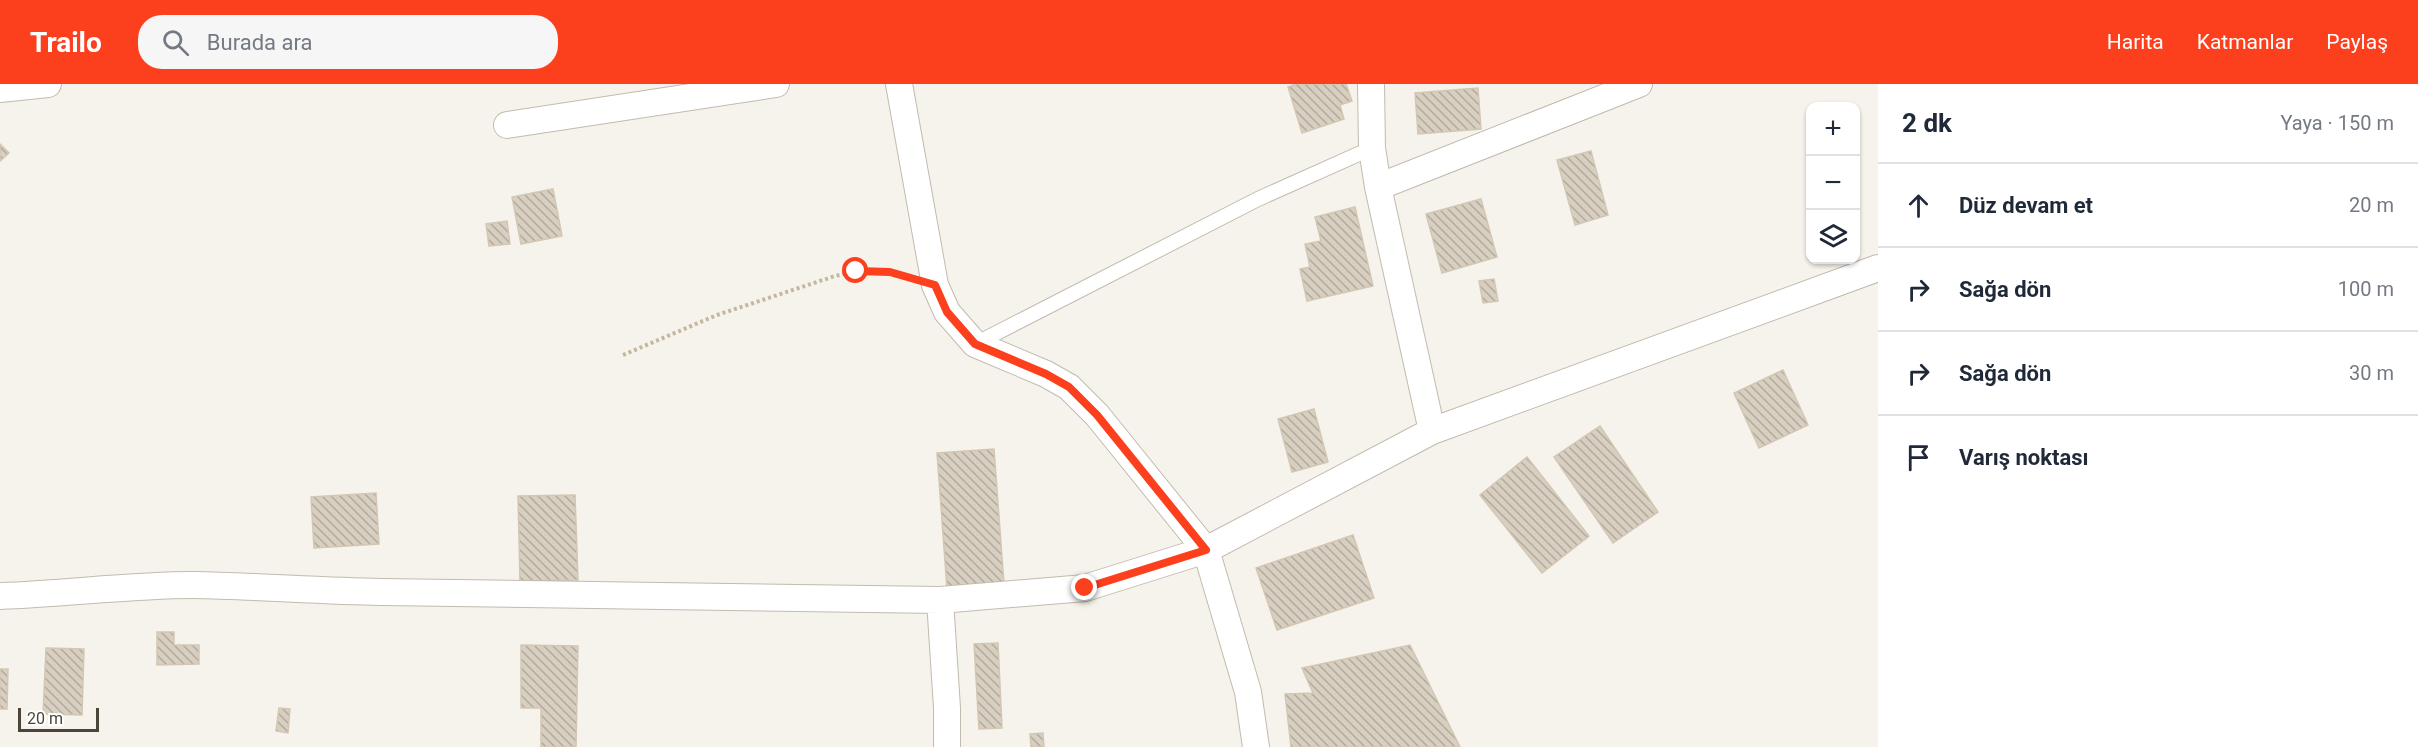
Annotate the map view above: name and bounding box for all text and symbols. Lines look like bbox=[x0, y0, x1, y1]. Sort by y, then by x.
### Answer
search box bbox=[138, 15, 558, 69]
text: Trailo bbox=[30, 26, 102, 59]
icon: search bbox=[159, 26, 192, 59]
text: Burada ara bbox=[207, 30, 312, 55]
text: Harita bbox=[2107, 30, 2164, 54]
text: Katmanlar bbox=[2197, 30, 2293, 54]
text: Paylaş bbox=[2326, 30, 2388, 54]
map controls bbox=[1806, 102, 1860, 264]
button: + bbox=[1806, 102, 1860, 156]
text: 2 dk bbox=[1902, 108, 1952, 138]
text: Yaya · 150 m bbox=[2280, 111, 2394, 135]
button: − bbox=[1806, 156, 1860, 210]
icon: ahead bbox=[1902, 189, 1935, 222]
text: Düz devam et bbox=[1959, 193, 2093, 218]
text: 20 m bbox=[2349, 193, 2394, 217]
button: layers bbox=[1806, 210, 1860, 264]
route start bbox=[842, 257, 868, 283]
icon: right bbox=[1902, 273, 1935, 306]
text: Sağa dön bbox=[1959, 277, 2051, 302]
text: 100 m bbox=[2338, 277, 2394, 301]
icon: right bbox=[1902, 357, 1935, 390]
text: Sağa dön bbox=[1959, 361, 2051, 386]
text: 30 m bbox=[2349, 361, 2394, 385]
icon: arrive bbox=[1902, 441, 1935, 474]
text: Varış noktası bbox=[1959, 445, 2089, 470]
route end bbox=[1071, 574, 1097, 600]
scale bar bbox=[18, 705, 99, 732]
text: 20 m bbox=[27, 709, 63, 728]

